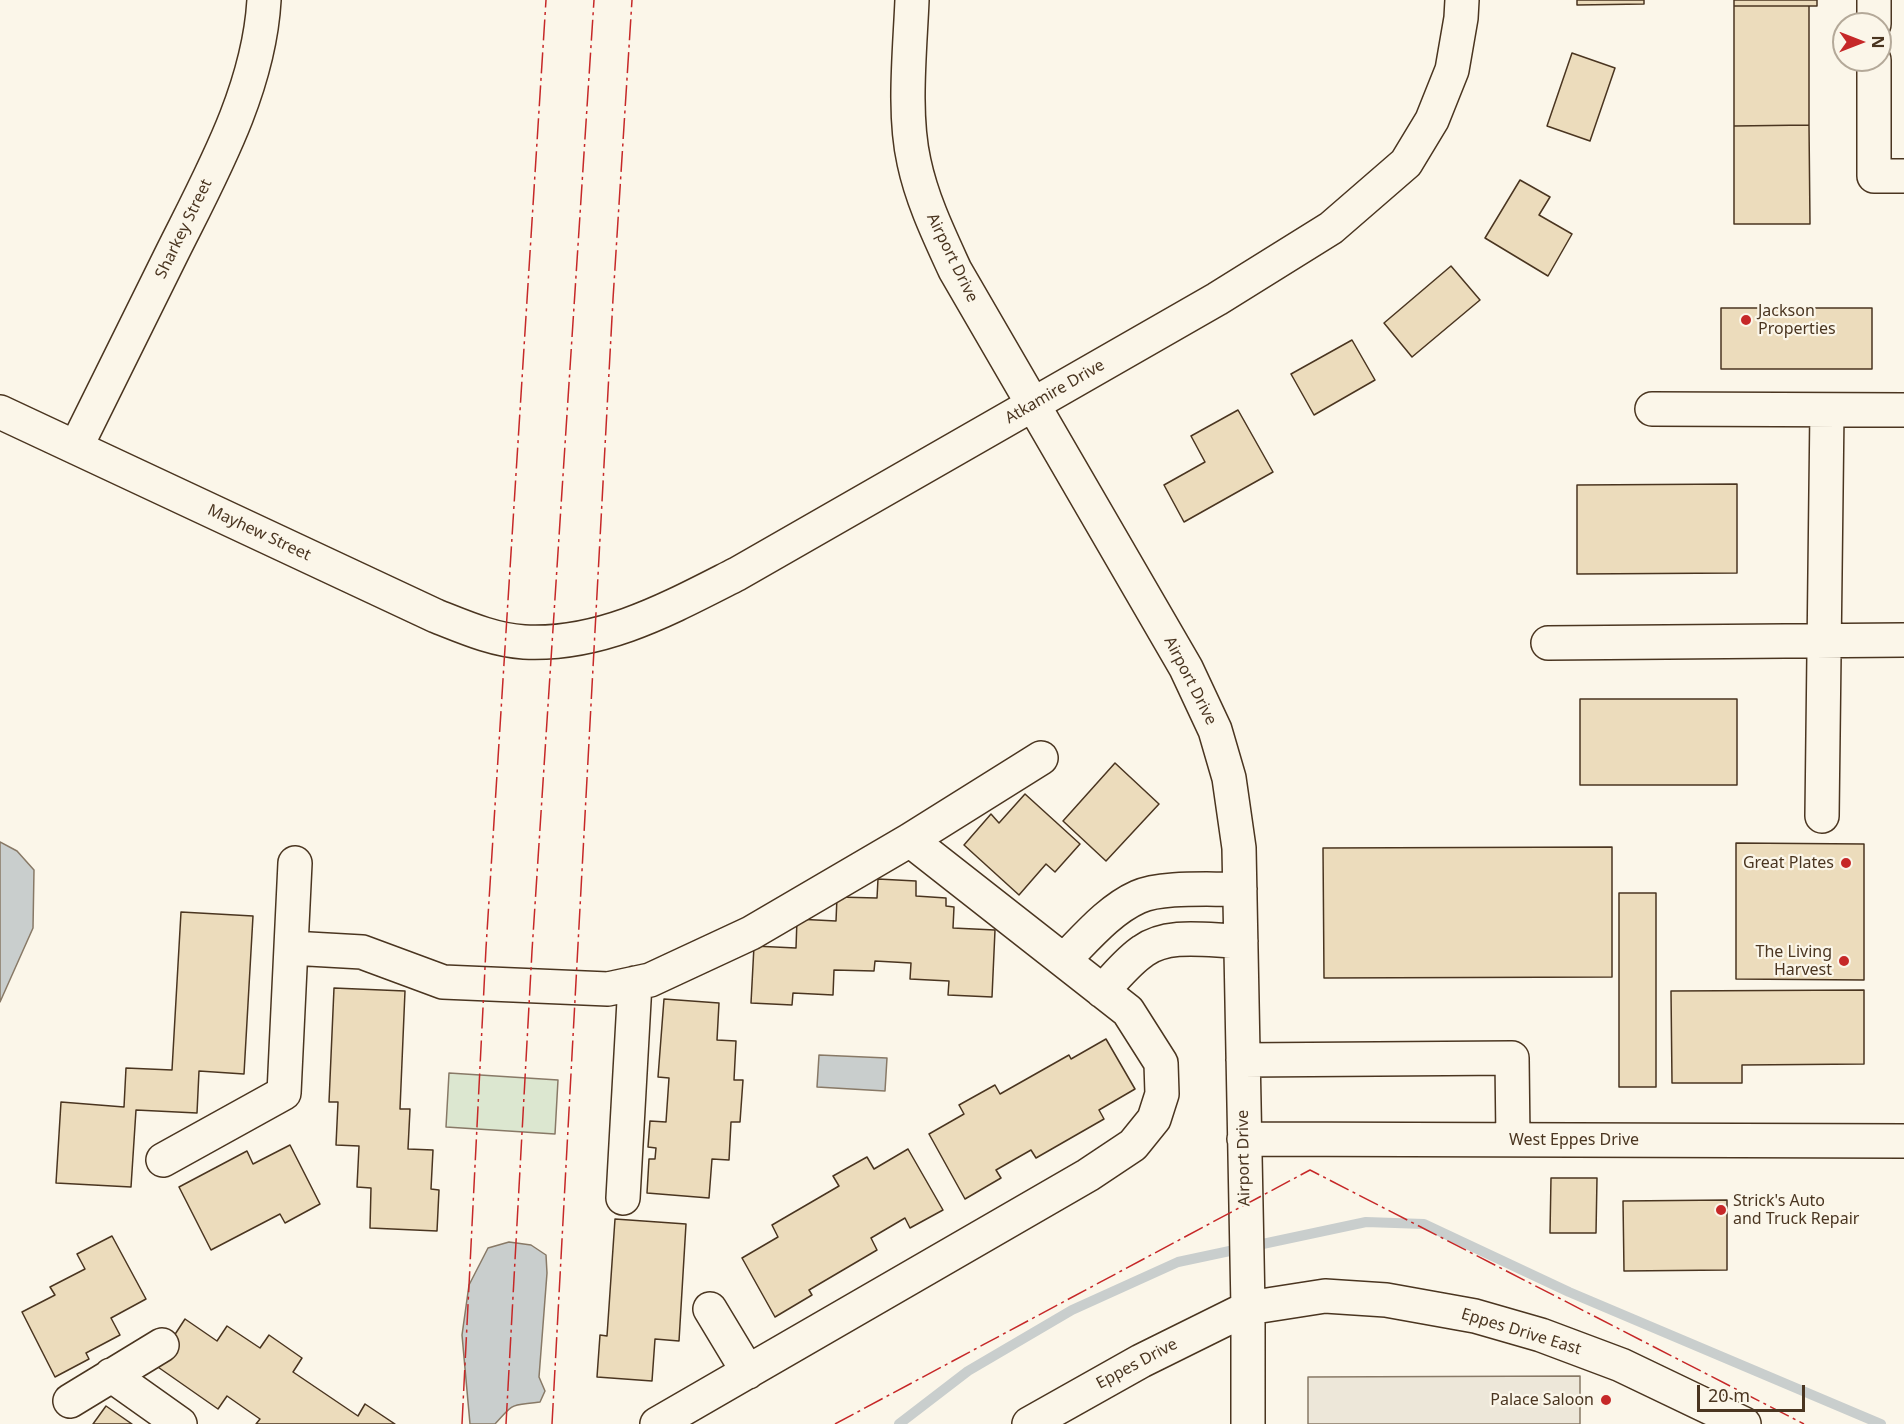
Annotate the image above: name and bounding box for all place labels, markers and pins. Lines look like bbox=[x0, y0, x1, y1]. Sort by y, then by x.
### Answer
place label: Jackson Properties bbox=[1758, 301, 1836, 339]
marker: Jackson Properties bbox=[1739, 313, 1753, 327]
place label: Great Plates bbox=[1743, 853, 1834, 873]
marker: Great Plates bbox=[1839, 856, 1853, 870]
place label: The Living Harvest bbox=[1756, 942, 1832, 980]
marker: The Living Harvest bbox=[1837, 954, 1851, 968]
place label: Strick's Auto and Truck Repair bbox=[1733, 1191, 1859, 1229]
marker: Strick's Auto and Truck Repair bbox=[1714, 1203, 1728, 1217]
place label: Palace Saloon bbox=[1490, 1390, 1594, 1410]
marker: Palace Saloon bbox=[1599, 1393, 1613, 1407]

